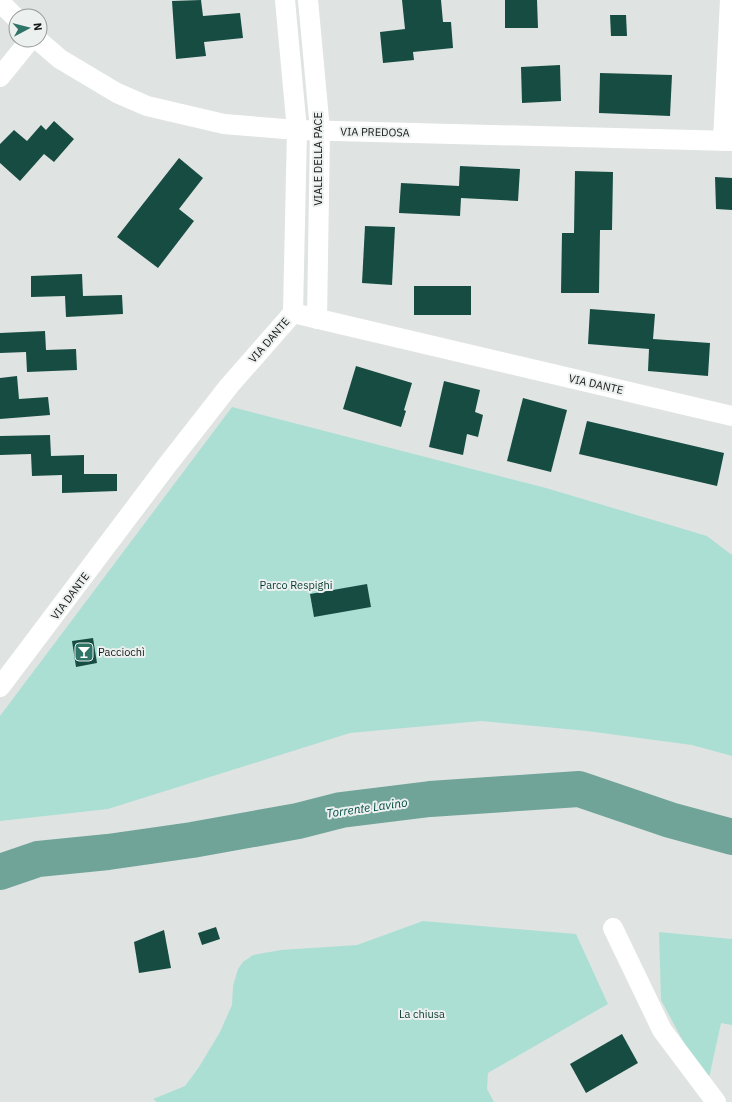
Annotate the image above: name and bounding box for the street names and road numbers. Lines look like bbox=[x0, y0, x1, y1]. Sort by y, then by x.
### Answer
street label: VIALE DELLA PACE bbox=[311, 112, 325, 206]
street label: VIA PREDOSA bbox=[340, 124, 410, 140]
street label: VIA DANTE bbox=[246, 314, 292, 366]
street label: VIA DANTE bbox=[567, 371, 625, 397]
street label: VIA DANTE bbox=[48, 570, 92, 622]

